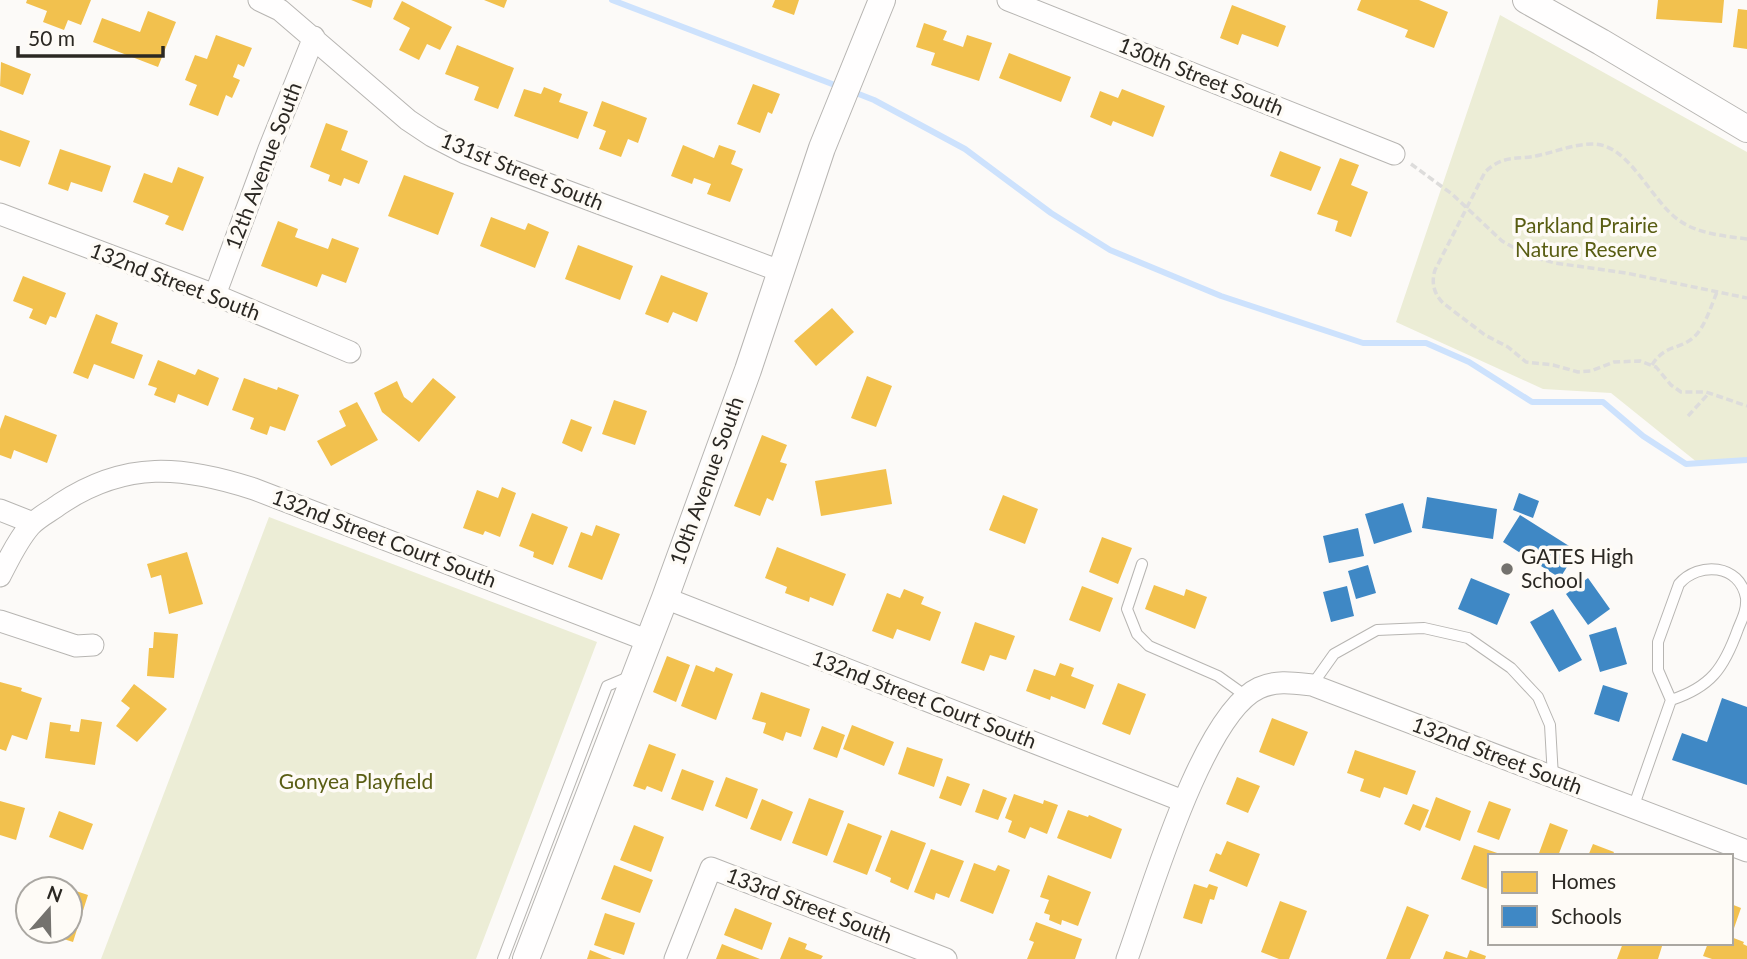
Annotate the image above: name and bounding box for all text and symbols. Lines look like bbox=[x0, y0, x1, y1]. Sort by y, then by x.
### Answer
scale bar bbox=[18, 14, 163, 58]
text: 50 m bbox=[28, 25, 75, 50]
street label: 130th Street South bbox=[1115, 31, 1288, 120]
street label: 12th Avenue South bbox=[219, 78, 306, 253]
street label: 131st Street South bbox=[437, 127, 608, 215]
park label: Parkland Prairie Nature Reserve bbox=[1514, 212, 1658, 261]
street label: 132nd Street South bbox=[87, 237, 264, 325]
street label: 10th Avenue South bbox=[664, 393, 748, 568]
street label: 132nd Street Court South bbox=[269, 483, 500, 592]
place label: GATES High School bbox=[1521, 543, 1634, 592]
marker: GATES High School bbox=[1499, 561, 1515, 577]
street label: 132nd Street Court South bbox=[809, 644, 1040, 753]
street label: 132nd Street South bbox=[1409, 711, 1586, 799]
park label: Gonyea Playfield bbox=[279, 768, 433, 793]
legend bbox=[1488, 854, 1733, 945]
street label: 133rd Street South bbox=[723, 861, 896, 948]
text: Homes bbox=[1551, 868, 1616, 893]
north arrow bbox=[14, 875, 84, 945]
text: N bbox=[44, 880, 66, 907]
text: Schools bbox=[1551, 903, 1622, 928]

